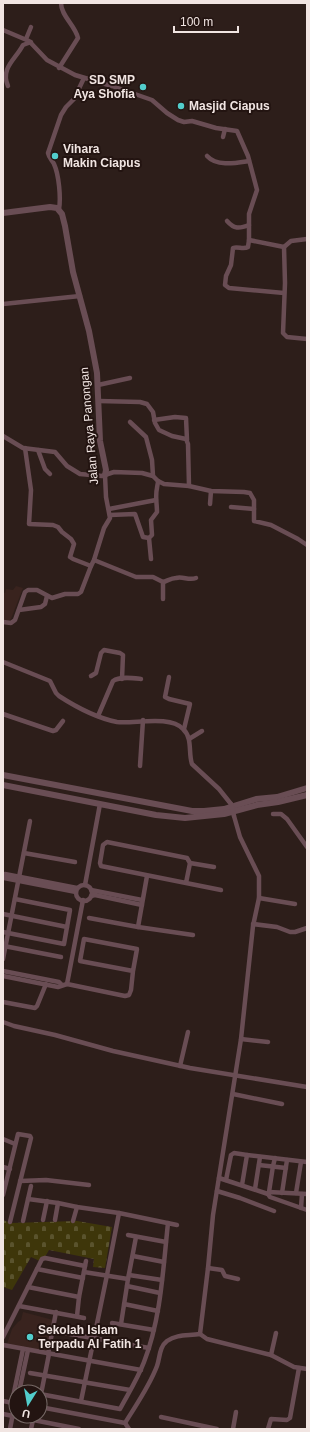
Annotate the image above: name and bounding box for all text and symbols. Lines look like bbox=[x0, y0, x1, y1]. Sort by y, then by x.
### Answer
scale bar bbox=[174, 8, 238, 34]
text: 100 m bbox=[180, 15, 213, 29]
place label: SD SMP Aya Shofia bbox=[73, 73, 135, 101]
marker: SD SMP Aya Shofia bbox=[138, 82, 148, 92]
place label: Masjid Ciapus bbox=[189, 99, 270, 113]
marker: Masjid Ciapus bbox=[176, 101, 186, 111]
place label: Vihara Makin Ciapus bbox=[63, 142, 141, 170]
marker: Vihara Makin Ciapus bbox=[50, 151, 60, 161]
street label: Jalan Raya Panongan bbox=[77, 367, 101, 485]
place label: Sekolah Islam Terpadu Al Fatih 1 bbox=[38, 1323, 142, 1351]
marker: Sekolah Islam Terpadu Al Fatih 1 bbox=[25, 1332, 35, 1342]
north arrow bbox=[8, 1384, 48, 1424]
text: U bbox=[21, 1407, 31, 1420]

